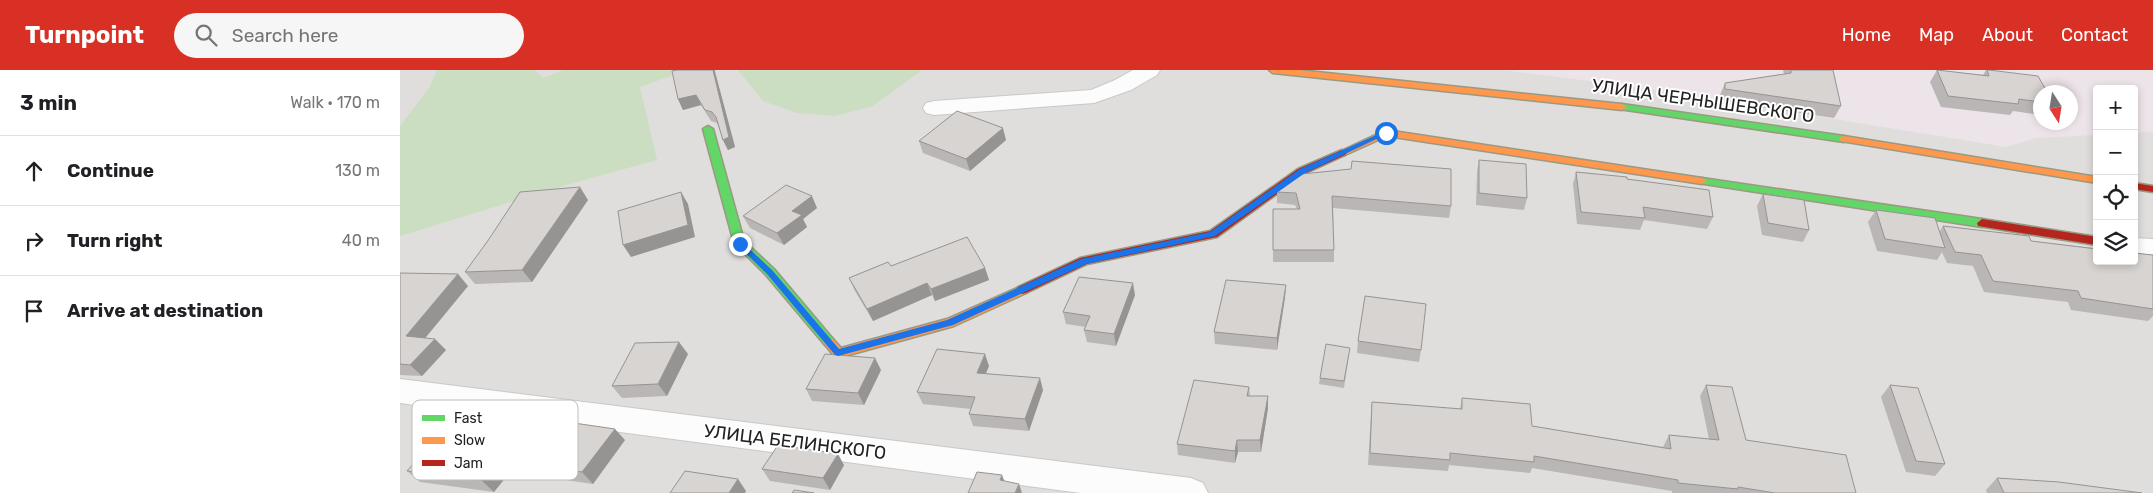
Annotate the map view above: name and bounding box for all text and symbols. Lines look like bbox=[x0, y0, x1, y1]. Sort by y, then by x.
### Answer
search box bbox=[174, 13, 524, 58]
text: Turnpoint bbox=[25, 21, 144, 49]
icon: search bbox=[192, 21, 220, 49]
text: Search here bbox=[232, 24, 338, 47]
text: Home bbox=[1842, 24, 1891, 46]
text: Map bbox=[1919, 24, 1954, 46]
text: About bbox=[1982, 24, 2033, 46]
text: Contact bbox=[2061, 24, 2128, 46]
street label: УЛИЦА ЧЕРНЫШЕВСКОГО bbox=[1590, 75, 1816, 127]
north arrow bbox=[2033, 85, 2078, 130]
map controls bbox=[2093, 85, 2138, 265]
button: + bbox=[2093, 85, 2138, 130]
text: 3 min bbox=[20, 90, 77, 115]
text: Walk · 170 m bbox=[290, 93, 380, 112]
route start bbox=[1375, 122, 1398, 145]
button: − bbox=[2093, 130, 2138, 175]
icon: ahead bbox=[20, 157, 48, 185]
text: Continue bbox=[67, 159, 154, 182]
text: 130 m bbox=[335, 161, 380, 180]
button: locate bbox=[2093, 175, 2138, 220]
button: layers bbox=[2093, 220, 2138, 265]
icon: right bbox=[20, 227, 48, 255]
text: Turn right bbox=[67, 229, 162, 252]
text: 40 m bbox=[342, 231, 380, 250]
route end bbox=[729, 233, 752, 256]
icon: arrive bbox=[20, 297, 48, 325]
text: Arrive at destination bbox=[67, 299, 263, 322]
legend bbox=[412, 400, 578, 480]
text: Fast bbox=[454, 410, 483, 427]
street label: УЛИЦА БЕЛИНСКОГО bbox=[703, 420, 887, 464]
text: Slow bbox=[454, 432, 485, 449]
text: Jam bbox=[454, 455, 483, 472]

